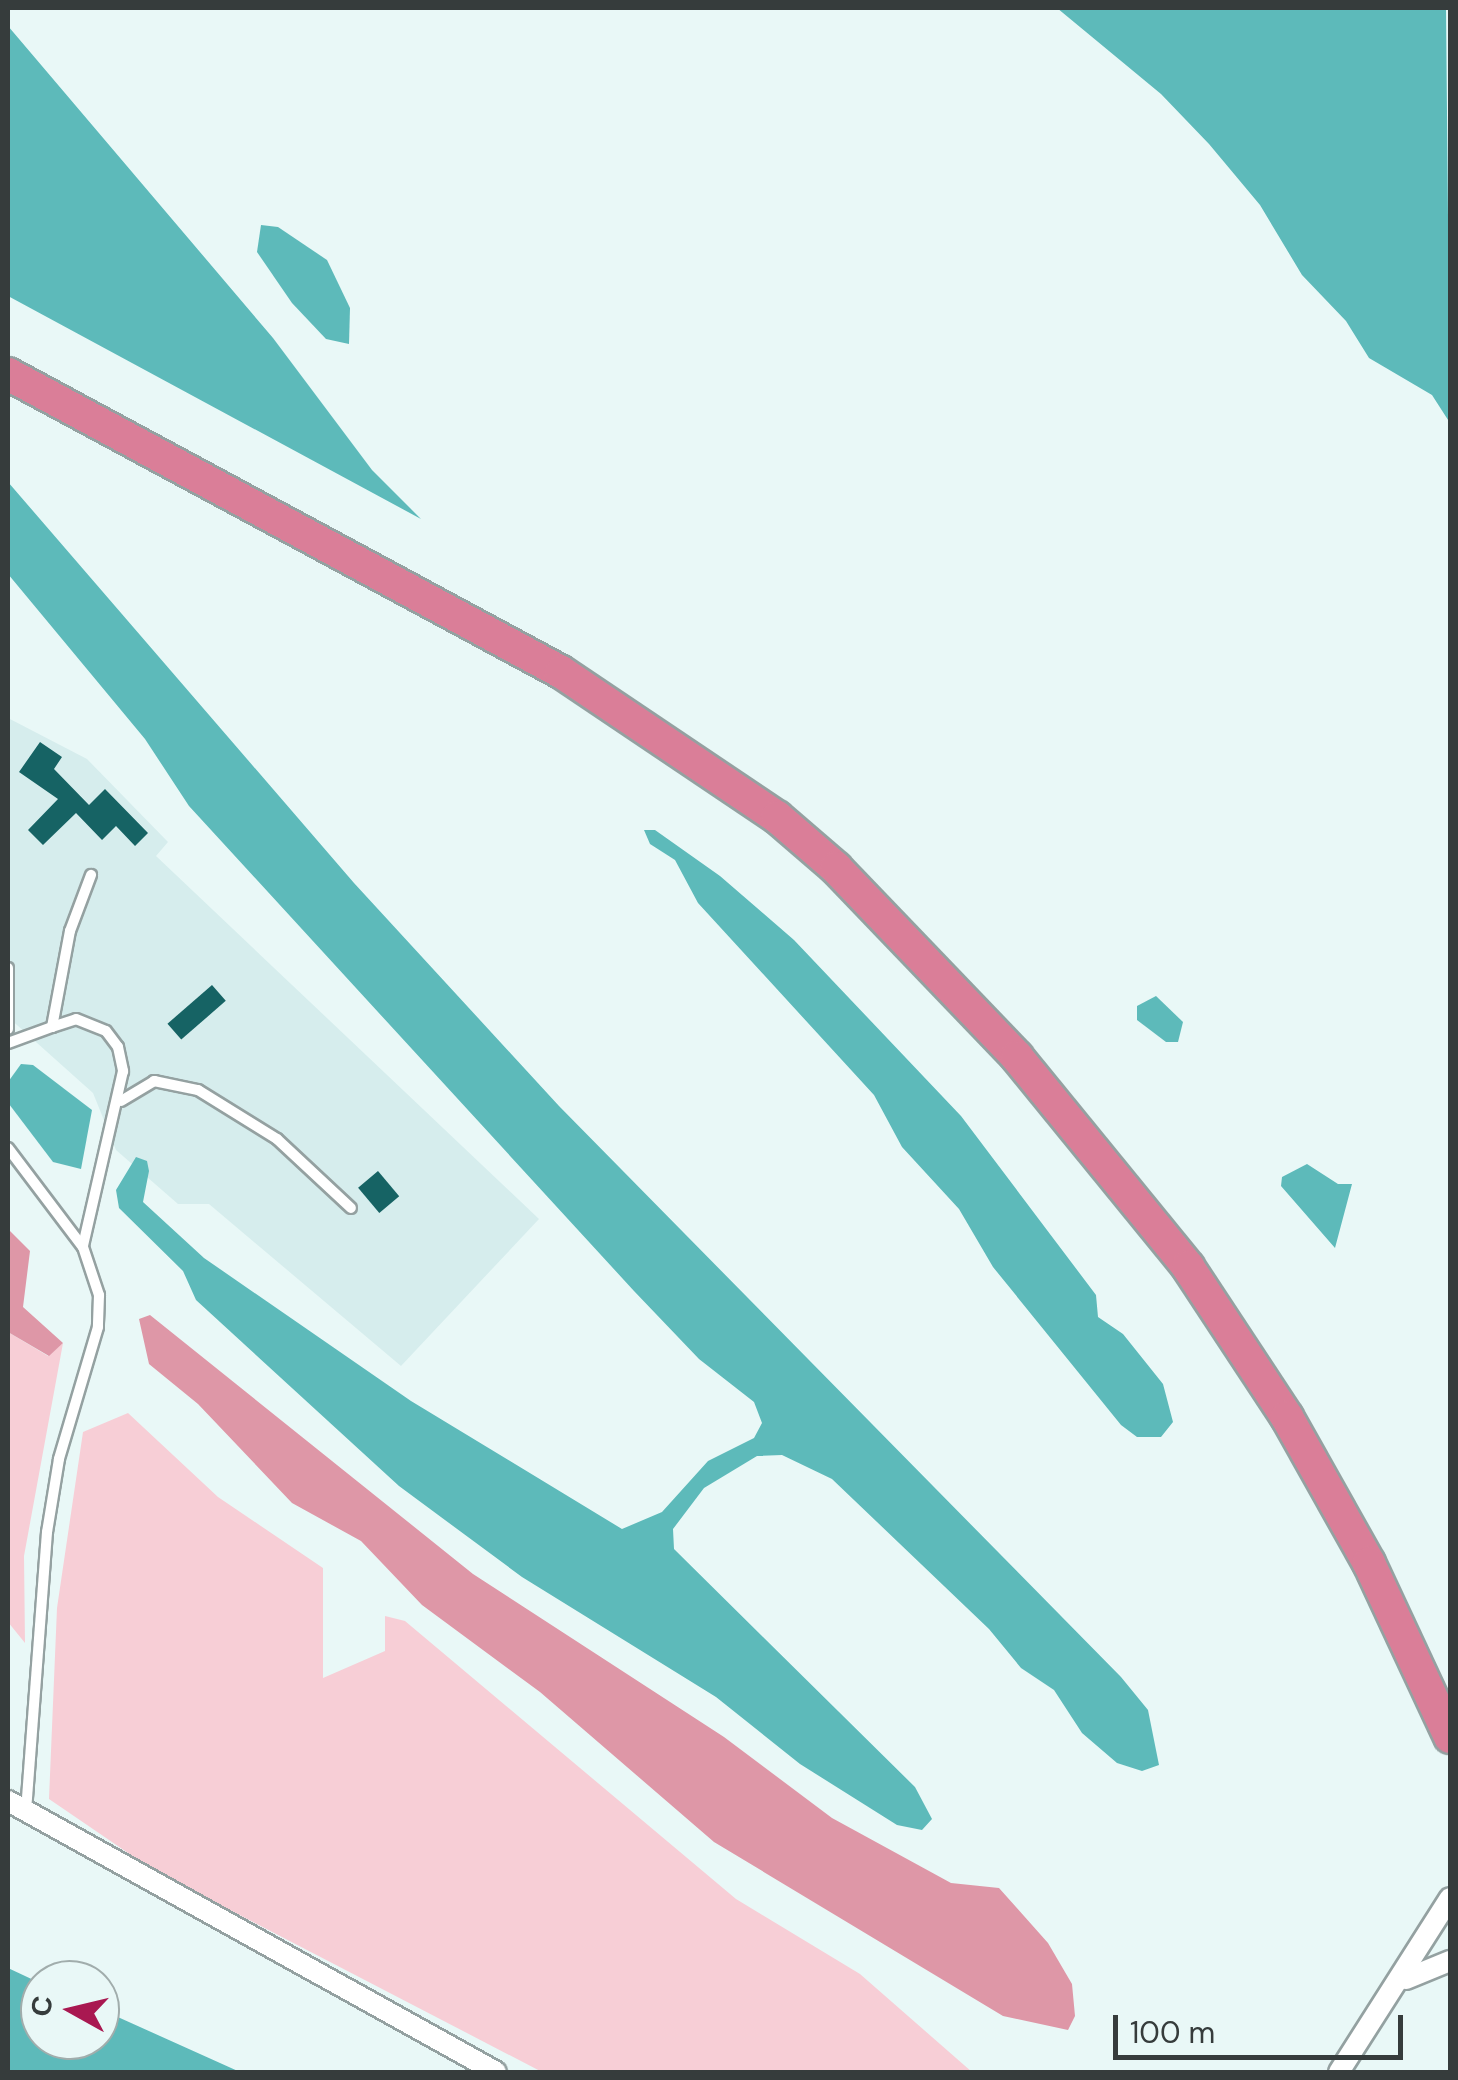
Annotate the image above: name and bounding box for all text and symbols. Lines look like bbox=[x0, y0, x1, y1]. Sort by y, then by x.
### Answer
north arrow bbox=[20, 1960, 120, 2060]
text: С bbox=[22, 1993, 62, 2019]
scale bar bbox=[1118, 1995, 1408, 2057]
text: 100 m bbox=[1130, 2013, 1215, 2052]

